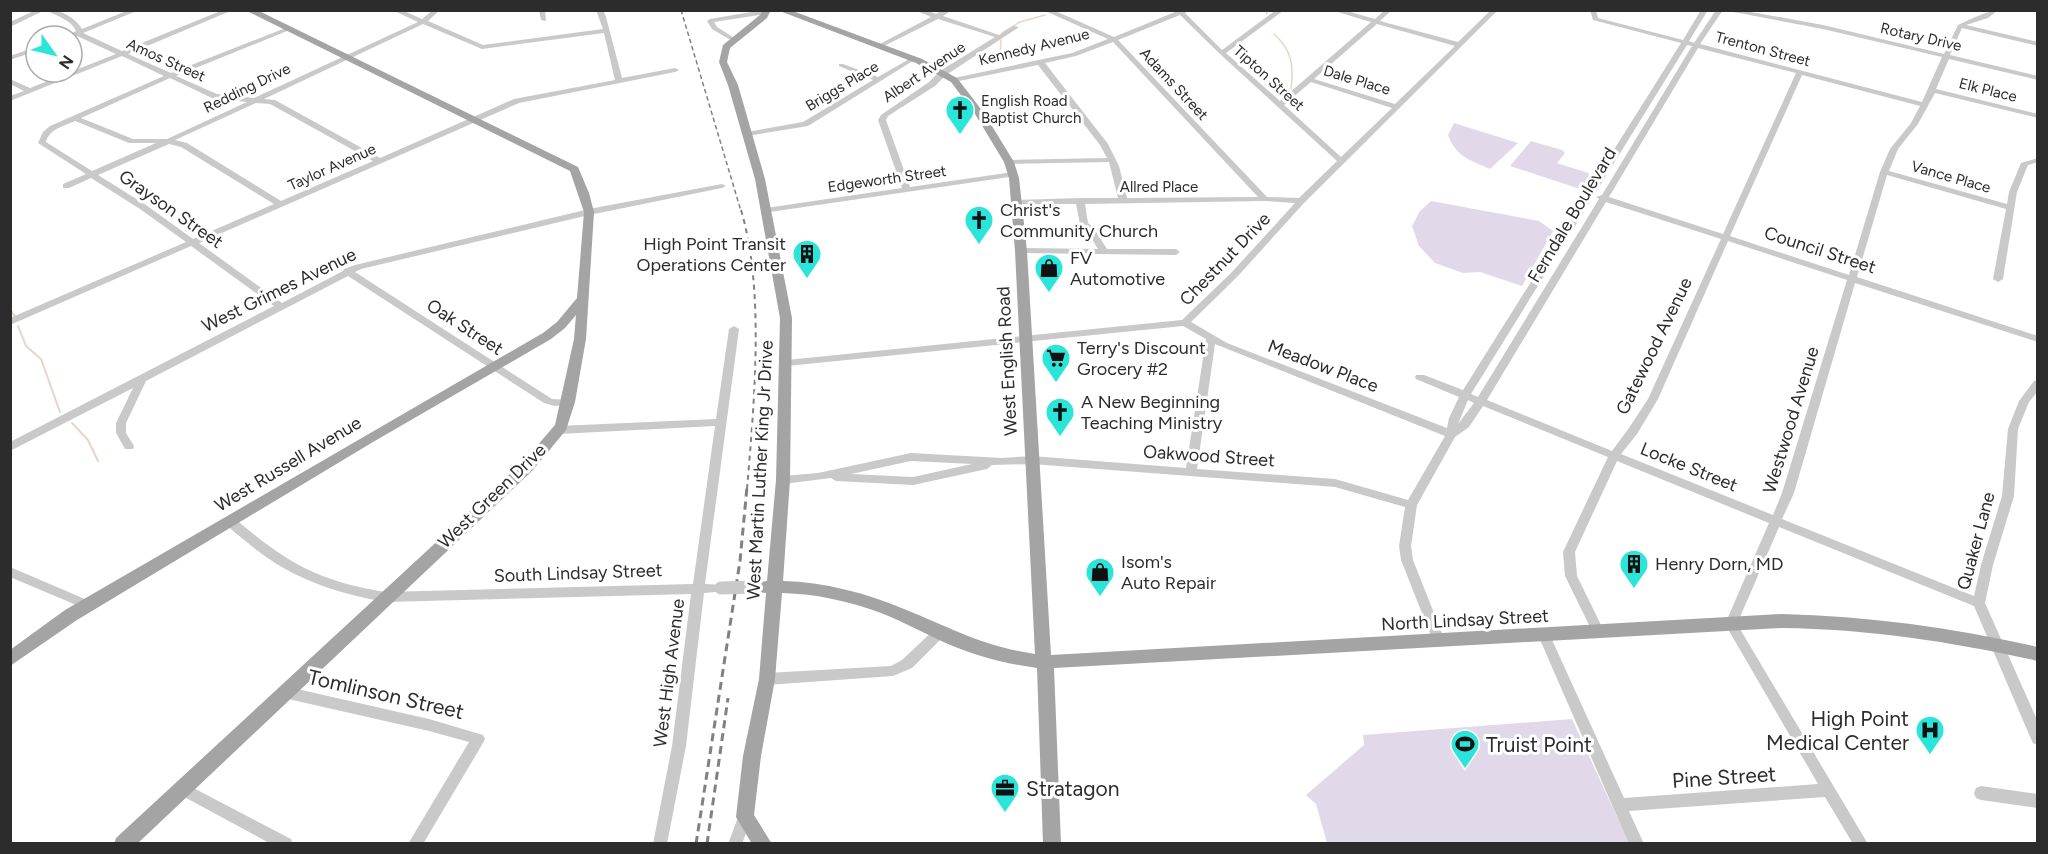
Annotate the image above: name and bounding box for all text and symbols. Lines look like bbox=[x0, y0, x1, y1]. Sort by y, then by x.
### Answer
street label: Rotary Drive bbox=[1879, 19, 1963, 55]
north arrow bbox=[24, 24, 84, 84]
street label: Kennedy Avenue bbox=[977, 25, 1091, 69]
street label: Trenton Street bbox=[1714, 28, 1813, 70]
street label: Amos Street bbox=[124, 35, 208, 86]
street label: Albert Avenue bbox=[879, 38, 969, 106]
street label: Tipton Street bbox=[1230, 42, 1308, 115]
street label: Adams Street bbox=[1136, 44, 1212, 124]
text: N bbox=[55, 52, 77, 73]
street label: Briggs Place bbox=[802, 57, 882, 115]
street label: Redding Drive bbox=[201, 59, 293, 117]
street label: Dale Place bbox=[1321, 61, 1393, 99]
street label: Elk Place bbox=[1957, 74, 2019, 106]
place label: English Road Baptist Church bbox=[981, 92, 1081, 127]
church icon: English Road Baptist Church bbox=[944, 94, 976, 136]
street label: Taylor Avenue bbox=[285, 140, 379, 194]
street label: Ferndale Boulevard bbox=[1523, 144, 1621, 286]
street label: Vance Place bbox=[1909, 157, 1993, 197]
street label: Edgeworth Street bbox=[827, 162, 948, 196]
street label: Grayson Street bbox=[115, 165, 227, 253]
street label: Allred Place bbox=[1120, 178, 1198, 196]
place label: Christ's Community Church bbox=[1000, 199, 1158, 242]
church icon: Christ's Community Church bbox=[963, 204, 995, 246]
street label: Chestnut Drive bbox=[1175, 208, 1275, 310]
street label: Council Street bbox=[1761, 222, 1879, 278]
place label: High Point Transit Operations Center bbox=[636, 233, 786, 276]
building icon: High Point Transit Operations Center bbox=[791, 238, 823, 280]
street label: West Grimes Avenue bbox=[198, 243, 360, 337]
place label: FV Automotive bbox=[1070, 247, 1165, 290]
shop icon: FV Automotive bbox=[1033, 252, 1065, 294]
street label: Gatewood Avenue bbox=[1611, 274, 1697, 418]
street label: West English Road bbox=[992, 286, 1022, 436]
street label: Oak Street bbox=[423, 294, 508, 360]
street label: Meadow Place bbox=[1265, 335, 1382, 397]
place label: Terry's Discount Grocery #2 bbox=[1077, 337, 1206, 380]
street label: West Martin Luther King Jr Drive bbox=[742, 339, 778, 601]
supermarket icon: Terry's Discount Grocery #2 bbox=[1040, 342, 1072, 384]
street label: Westwood Avenue bbox=[1758, 344, 1824, 496]
place label: A New Beginning Teaching Ministry bbox=[1081, 391, 1223, 434]
church icon: A New Beginning Teaching Ministry bbox=[1044, 396, 1076, 438]
street label: West Russell Avenue bbox=[211, 411, 365, 516]
street label: Locke Street bbox=[1637, 438, 1741, 497]
street label: West Green Drive bbox=[433, 439, 551, 553]
street label: Oakwood Street bbox=[1142, 440, 1276, 472]
street label: Quaker Lane bbox=[1952, 489, 2000, 592]
building icon: Henry Dorn, MD bbox=[1618, 548, 1650, 590]
place label: Isom's Auto Repair bbox=[1121, 551, 1216, 594]
place label: Henry Dorn, MD bbox=[1655, 553, 1783, 575]
shop icon: Isom's Auto Repair bbox=[1084, 556, 1116, 598]
street label: South Lindsay Street bbox=[493, 559, 663, 587]
street label: West High Avenue bbox=[649, 597, 689, 749]
street label: North Lindsay Street bbox=[1381, 605, 1549, 635]
street label: Tomlinson Street bbox=[306, 664, 466, 724]
place label: High Point Medical Center bbox=[1766, 706, 1909, 755]
hospital icon: High Point Medical Center bbox=[1914, 714, 1946, 756]
sports icon: Truist Point bbox=[1449, 728, 1481, 770]
place label: Truist Point bbox=[1486, 732, 1592, 757]
street label: Pine Street bbox=[1671, 761, 1777, 793]
office icon: Stratagon bbox=[989, 772, 1021, 814]
place label: Stratagon bbox=[1026, 776, 1119, 801]

